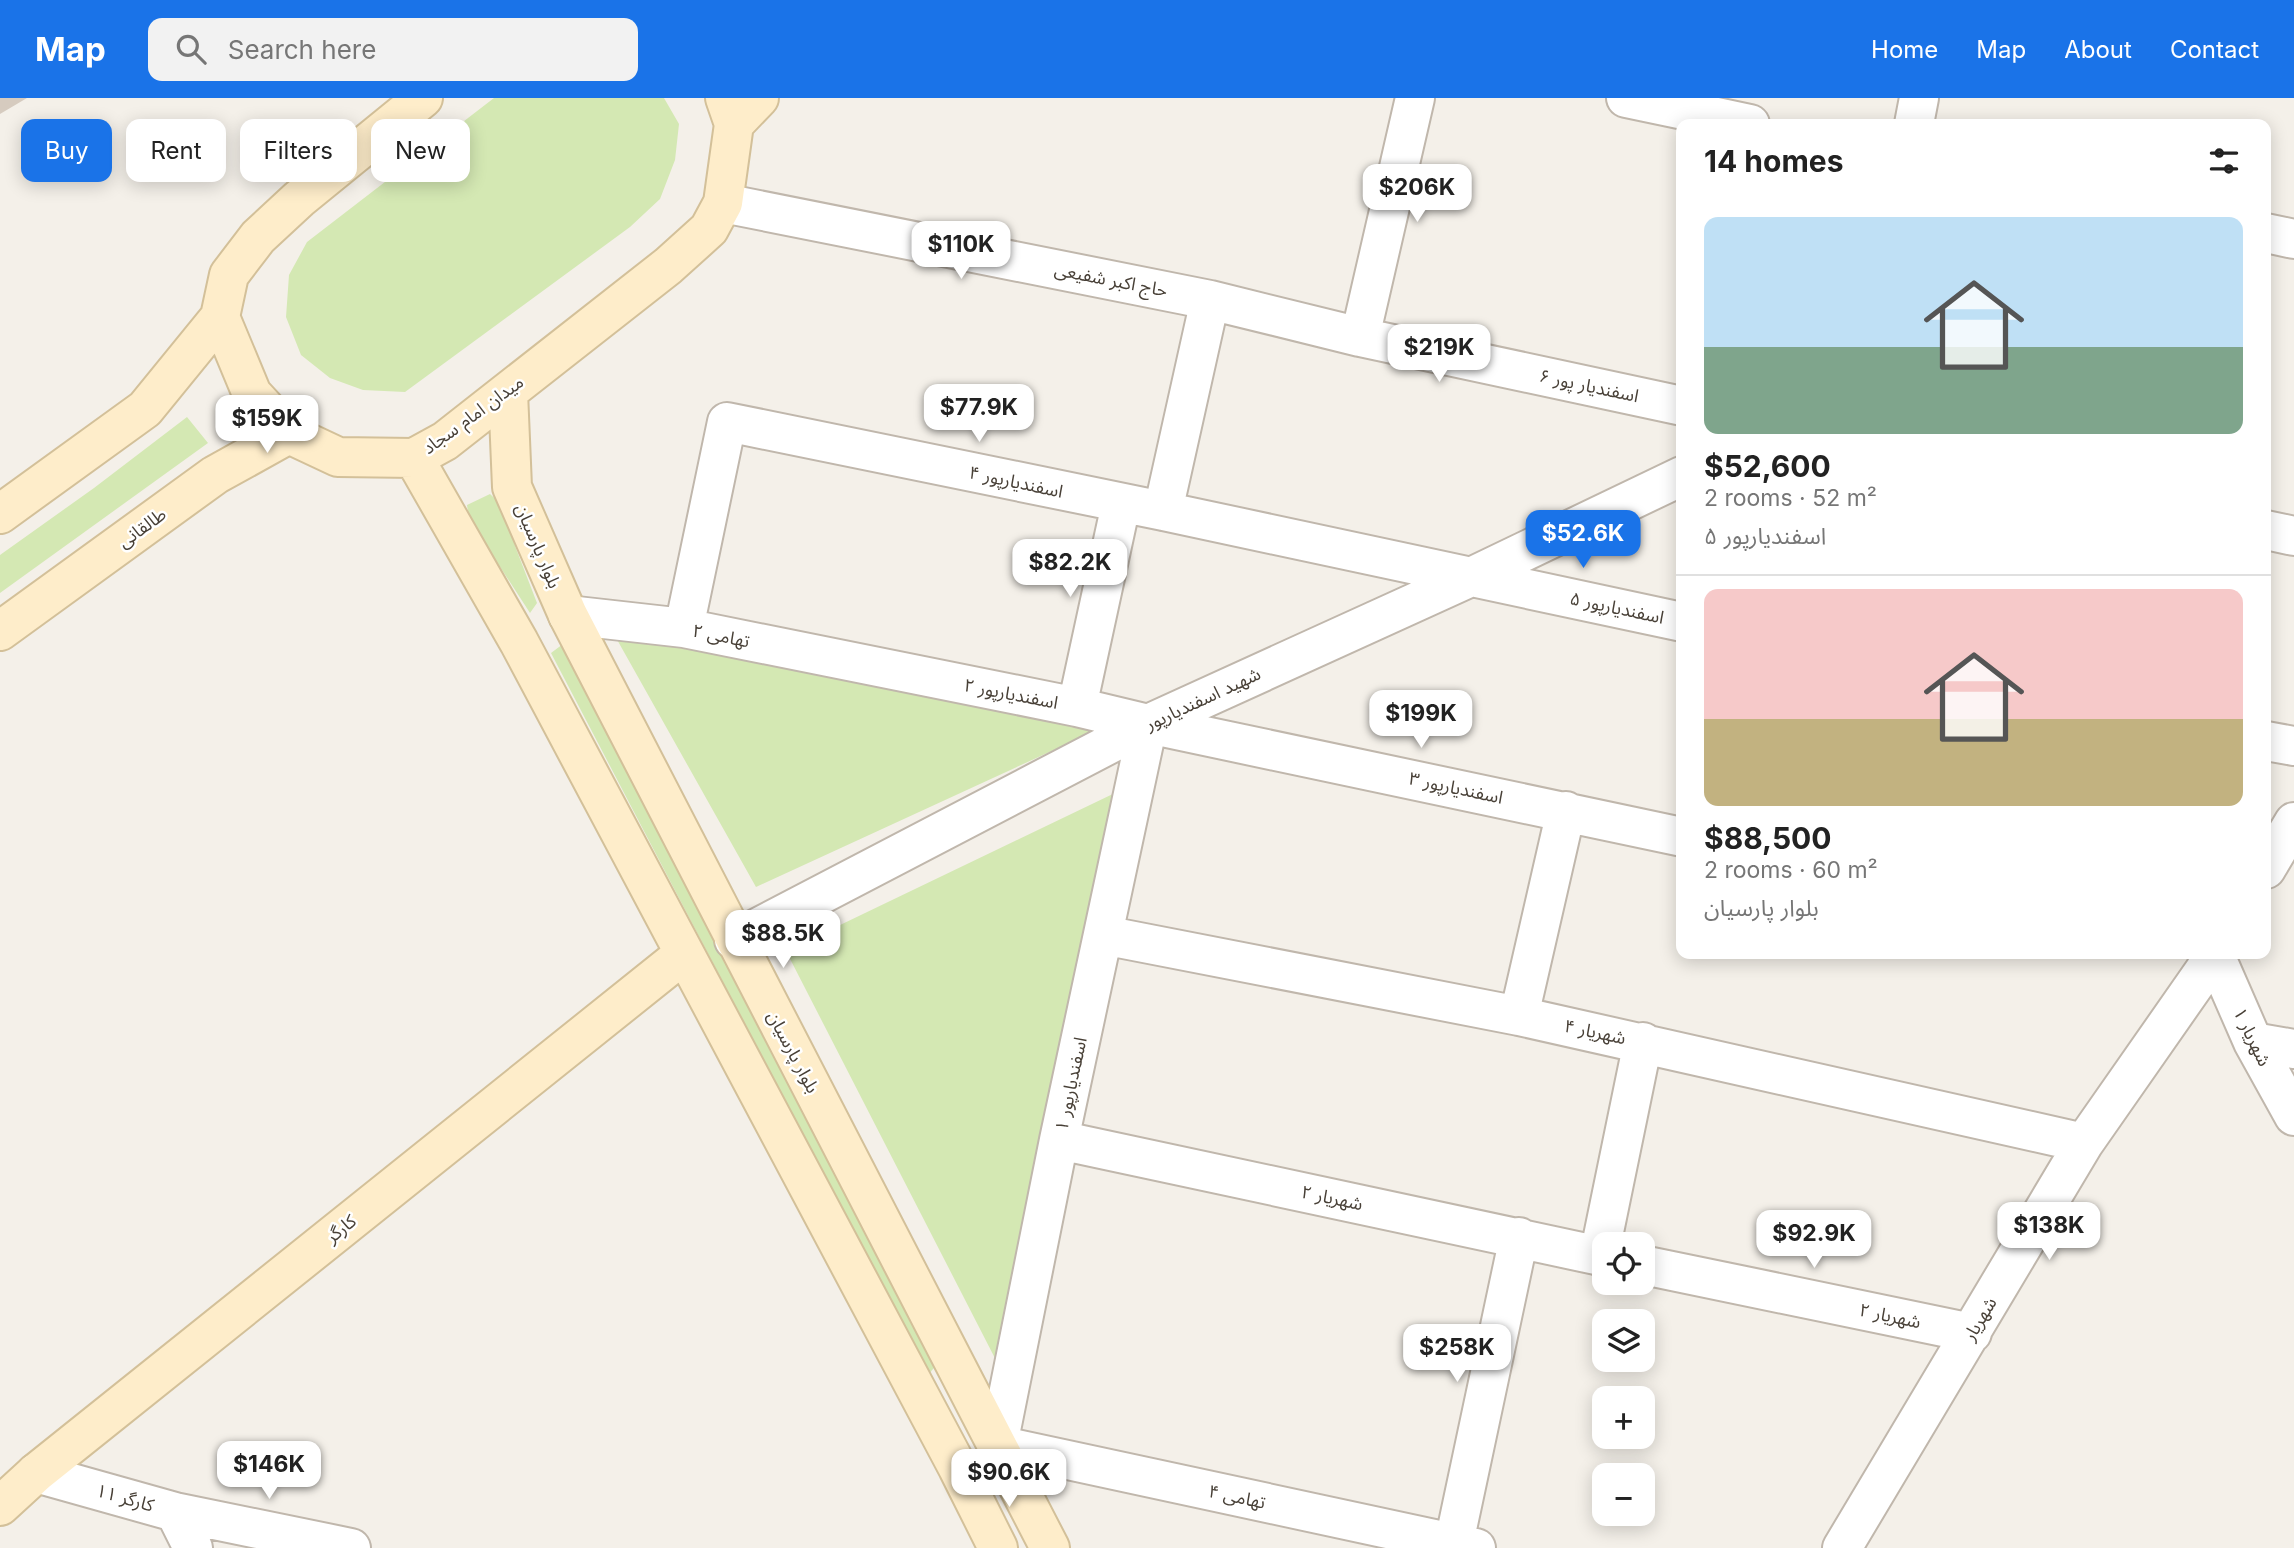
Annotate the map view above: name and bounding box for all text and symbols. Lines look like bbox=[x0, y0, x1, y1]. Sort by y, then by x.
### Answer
search box bbox=[148, 18, 638, 81]
text: Map bbox=[35, 29, 106, 69]
icon: search bbox=[172, 30, 210, 68]
text: Search here bbox=[228, 34, 376, 65]
text: Home bbox=[1871, 35, 1938, 64]
text: Map bbox=[1976, 35, 2026, 64]
text: About bbox=[2064, 35, 2132, 64]
text: Contact bbox=[2170, 35, 2259, 64]
chip: Buy bbox=[21, 119, 112, 182]
chip: Rent bbox=[126, 119, 226, 182]
chip: Filters bbox=[240, 119, 357, 182]
chip: New bbox=[371, 119, 470, 182]
icon: filters bbox=[2205, 142, 2243, 180]
text: 14 homes bbox=[1704, 143, 1843, 179]
pin: $206K bbox=[1368, 164, 1466, 224]
text: $206K bbox=[1379, 173, 1455, 201]
pin: $110K bbox=[912, 222, 1010, 281]
text: $110K bbox=[928, 230, 994, 258]
street label: حاج اکبر شفیعی bbox=[1052, 258, 1169, 304]
icon: home bbox=[1911, 262, 2037, 388]
pin: $219K bbox=[1390, 324, 1488, 384]
text: $219K bbox=[1404, 333, 1474, 361]
street label: اسفندیار پور ۶ bbox=[1537, 365, 1641, 407]
street label: میدان امام سجاد bbox=[418, 371, 530, 461]
pin: $77.9K bbox=[922, 384, 1036, 444]
text: $77.9K bbox=[940, 393, 1018, 421]
pin: $159K bbox=[218, 396, 316, 455]
text: $159K bbox=[231, 404, 303, 432]
text: $52,600 bbox=[1704, 448, 1831, 484]
street label: اسفندیارپور ۴ bbox=[967, 461, 1065, 503]
text: 2 rooms · 52 m² bbox=[1704, 484, 1877, 512]
street label: بلوار پارسیان bbox=[510, 500, 566, 592]
street label: طالقانی bbox=[114, 503, 170, 553]
pin: $52.6K bbox=[1526, 510, 1640, 570]
text: $52.6K bbox=[1542, 519, 1624, 547]
text: اسفندیارپور ۵ bbox=[1704, 522, 1826, 550]
pin: $82.2K bbox=[1013, 540, 1127, 599]
text: $82.2K bbox=[1028, 548, 1112, 576]
street label: اسفندیارپور ۵ bbox=[1568, 587, 1666, 629]
street label: تهامی ۲ bbox=[691, 620, 751, 652]
icon: home bbox=[1911, 634, 2037, 760]
street label: شهید اسفندیارپور bbox=[1141, 663, 1264, 736]
street label: اسفندیارپور ۲ bbox=[962, 674, 1060, 714]
pin: $199K bbox=[1372, 690, 1470, 750]
text: $199K bbox=[1385, 699, 1457, 727]
street label: اسفندیارپور ۳ bbox=[1407, 767, 1505, 809]
text: $88,500 bbox=[1704, 820, 1832, 856]
text: 2 rooms · 60 m² bbox=[1704, 856, 1878, 884]
text: بلوار پارسیان bbox=[1704, 894, 1819, 922]
pin: $88.5K bbox=[726, 910, 840, 970]
text: $88.5K bbox=[741, 919, 825, 947]
street label: شهریار ۱ bbox=[2228, 1004, 2276, 1070]
street label: بلوار پارسیان bbox=[762, 1007, 824, 1097]
street label: شهریار ۴ bbox=[1562, 1015, 1628, 1049]
street label: اسفندیارپور ۱ bbox=[1050, 1035, 1092, 1133]
street label: شهریار ۲ bbox=[1299, 1181, 1365, 1215]
pin: $138K bbox=[2000, 1202, 2098, 1262]
street label: کارگر bbox=[320, 1210, 361, 1249]
pin: $92.9K bbox=[1757, 1210, 1871, 1270]
text: $138K bbox=[2013, 1211, 2085, 1239]
text: $92.9K bbox=[1772, 1219, 1856, 1247]
map controls bbox=[1592, 1232, 1655, 1526]
button: locate bbox=[1592, 1232, 1655, 1295]
street label: شهریار bbox=[1958, 1293, 2002, 1346]
street label: شهریار ۲ bbox=[1857, 1299, 1923, 1333]
button: layers bbox=[1592, 1309, 1655, 1372]
pin: $258K bbox=[1408, 1324, 1506, 1384]
text: $258K bbox=[1419, 1333, 1495, 1361]
button: + bbox=[1592, 1386, 1655, 1449]
pin: $146K bbox=[220, 1442, 318, 1501]
text: $146K bbox=[233, 1450, 305, 1478]
pin: $90.6K bbox=[952, 1450, 1066, 1509]
text: $90.6K bbox=[967, 1458, 1051, 1486]
button: − bbox=[1592, 1463, 1655, 1526]
street label: کارگر ۱۱ bbox=[94, 1479, 157, 1517]
street label: تهامی ۴ bbox=[1206, 1480, 1268, 1514]

